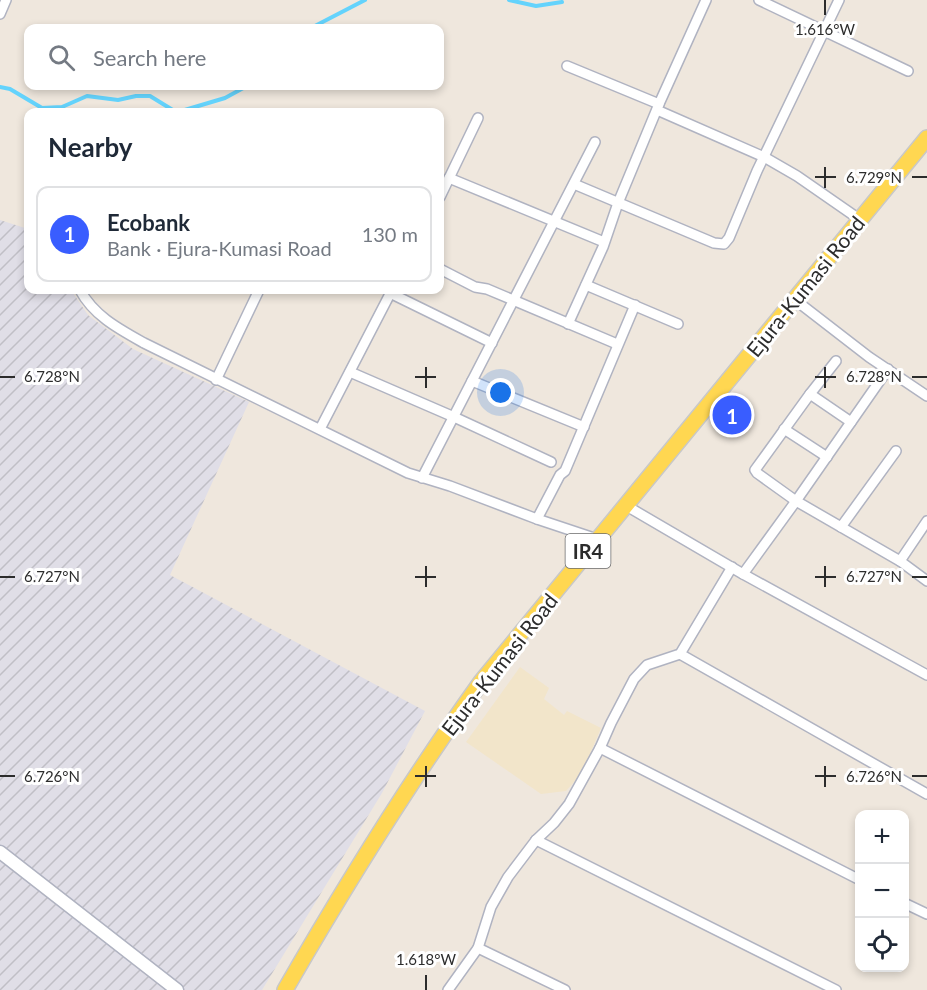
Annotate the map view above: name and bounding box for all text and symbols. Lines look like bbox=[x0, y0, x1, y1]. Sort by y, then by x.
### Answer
text: 1.616°W bbox=[795, 20, 856, 38]
search box bbox=[24, 24, 444, 90]
icon: search bbox=[45, 41, 78, 74]
text: Search here bbox=[93, 44, 206, 71]
text: Nearby bbox=[48, 131, 133, 163]
text: 6.729°N bbox=[846, 168, 902, 186]
text: Ecobank bbox=[107, 209, 190, 236]
street label: Ejura-Kumasi Road bbox=[741, 211, 869, 361]
text: 1 bbox=[64, 222, 75, 246]
text: 130 m bbox=[362, 222, 418, 246]
text: Bank · Ejura-Kumasi Road bbox=[107, 236, 332, 260]
text: 6.728°N bbox=[24, 367, 80, 385]
text: 6.728°N bbox=[846, 367, 902, 385]
your location bbox=[486, 378, 515, 407]
pin: 1 bbox=[712, 392, 752, 438]
road number: IR4 bbox=[566, 534, 610, 568]
text: 6.727°N bbox=[24, 567, 80, 585]
text: 6.727°N bbox=[846, 567, 902, 585]
street label: Ejura-Kumasi Road bbox=[436, 588, 562, 740]
text: 6.726°N bbox=[24, 767, 80, 785]
text: 6.726°N bbox=[846, 767, 902, 785]
map controls bbox=[855, 810, 909, 972]
button: + bbox=[855, 810, 909, 864]
button: − bbox=[855, 864, 909, 918]
button: locate bbox=[855, 918, 909, 972]
text: 1.618°W bbox=[396, 950, 457, 968]

